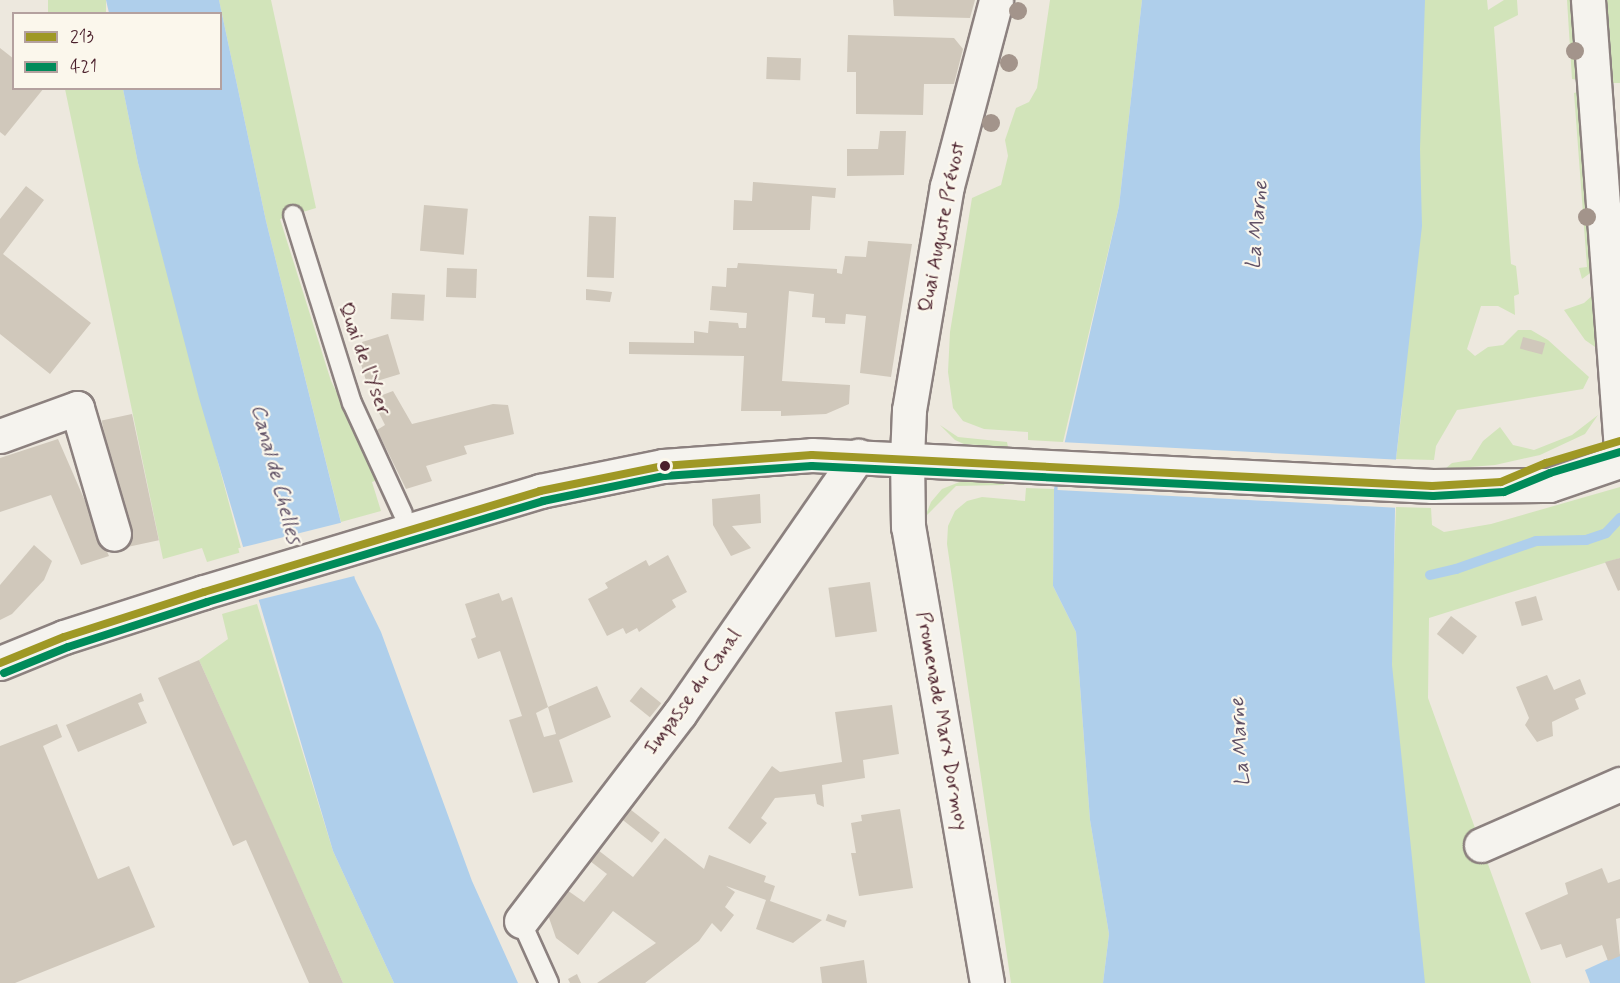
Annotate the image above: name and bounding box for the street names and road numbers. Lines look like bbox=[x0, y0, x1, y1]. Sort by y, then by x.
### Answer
street label: Quai Auguste Prévost bbox=[914, 140, 970, 314]
street label: Quai de l'Yser bbox=[332, 299, 396, 419]
street label: Promenade Marx Dormoy bbox=[911, 610, 973, 832]
street label: Impasse du Canal bbox=[640, 625, 746, 759]

